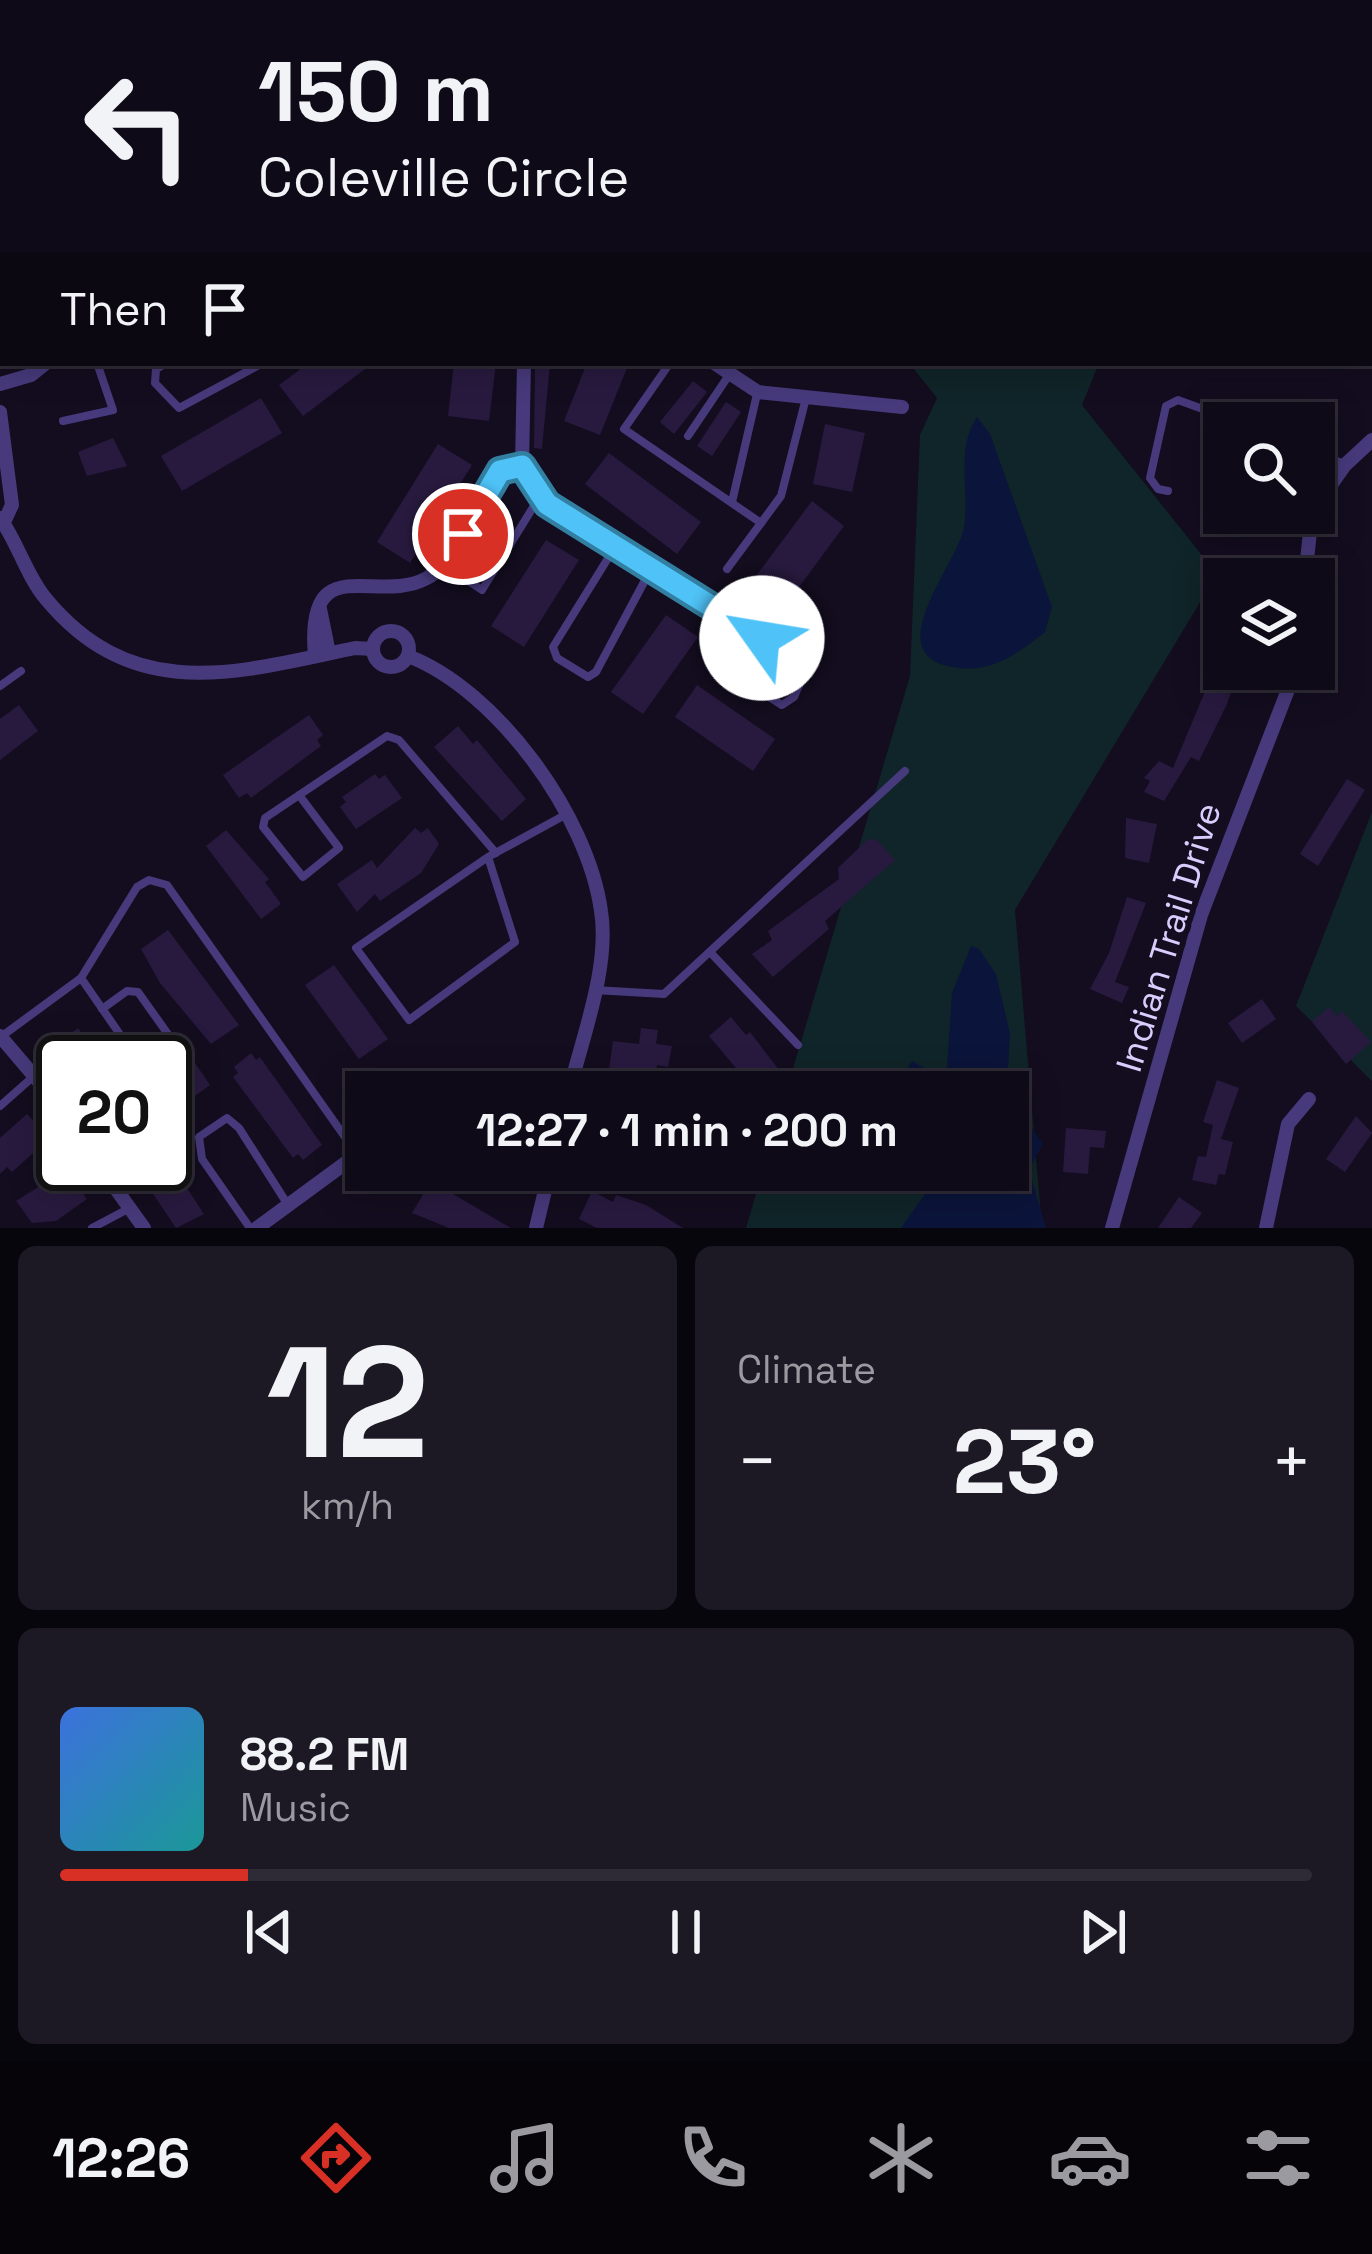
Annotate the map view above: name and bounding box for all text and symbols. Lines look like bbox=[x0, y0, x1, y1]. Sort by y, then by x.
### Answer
text: 150 m bbox=[258, 38, 494, 146]
icon: left bbox=[60, 48, 216, 204]
text: Coleville Circle bbox=[258, 143, 630, 212]
icon: arrive bbox=[192, 276, 258, 342]
text: Then bbox=[60, 281, 168, 338]
map controls bbox=[1203, 402, 1335, 690]
button: search bbox=[1203, 402, 1335, 534]
pin bbox=[412, 483, 514, 585]
icon: arrive bbox=[430, 501, 496, 567]
button: layers bbox=[1203, 558, 1335, 690]
position arrow bbox=[699, 575, 825, 701]
street label: Indian Trail Drive bbox=[1106, 797, 1232, 1078]
speed limit sign: 20 bbox=[36, 1035, 192, 1191]
text: 12:27 · 1 min · 200 m bbox=[476, 1102, 898, 1159]
text: 12 bbox=[266, 1303, 429, 1503]
text: Climate bbox=[737, 1345, 876, 1394]
text: 23° bbox=[953, 1404, 1096, 1519]
text: − bbox=[737, 1419, 778, 1503]
text: + bbox=[1271, 1419, 1312, 1503]
text: km/h bbox=[301, 1481, 394, 1530]
text: 88.2 FM bbox=[240, 1726, 409, 1783]
text: Music bbox=[240, 1783, 351, 1832]
icon: previous bbox=[236, 1899, 302, 1965]
icon: pause bbox=[653, 1899, 719, 1965]
icon: next bbox=[1070, 1899, 1136, 1965]
icon: directions bbox=[294, 2116, 378, 2200]
icon: music bbox=[483, 2116, 567, 2200]
icon: phone bbox=[671, 2116, 755, 2200]
icon: climate bbox=[859, 2116, 943, 2200]
icon: car bbox=[1048, 2116, 1132, 2200]
icon: filters bbox=[1236, 2116, 1320, 2200]
text: 12:26 bbox=[52, 2124, 190, 2193]

